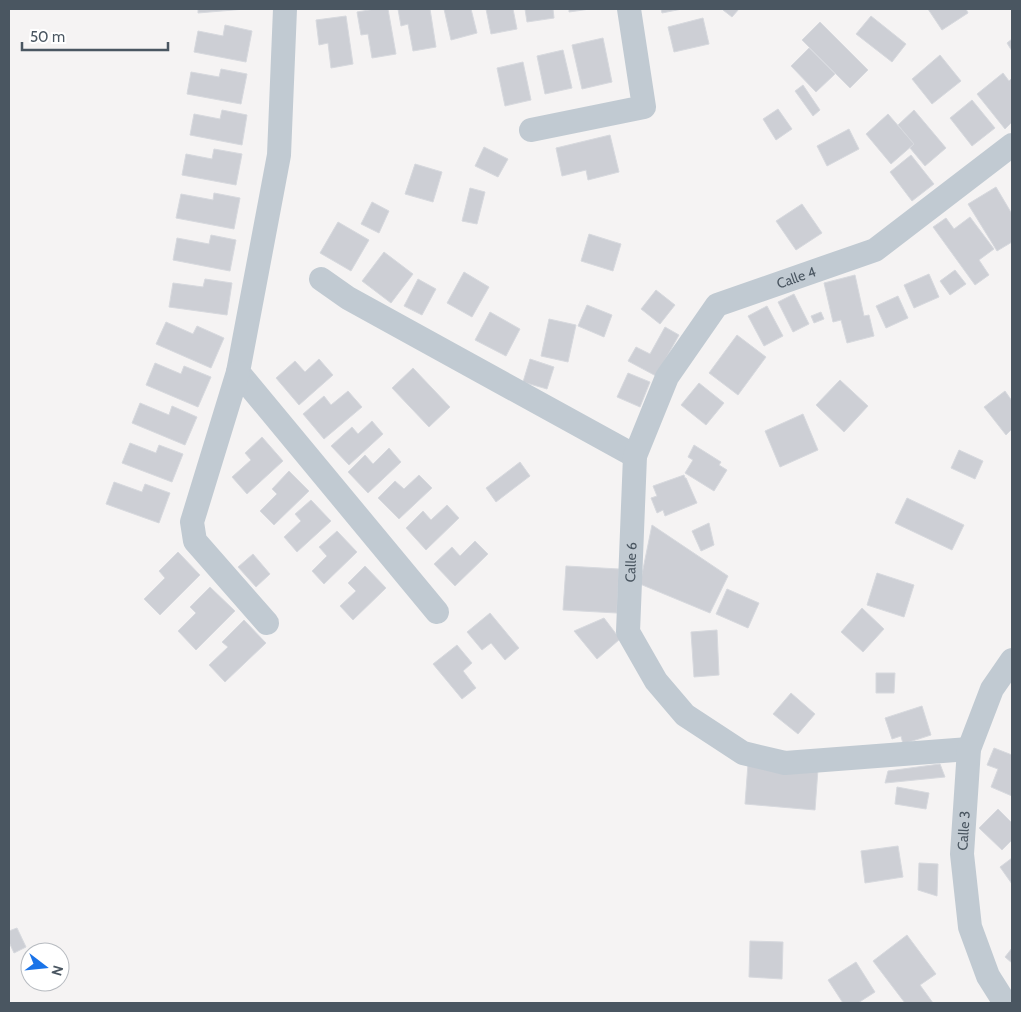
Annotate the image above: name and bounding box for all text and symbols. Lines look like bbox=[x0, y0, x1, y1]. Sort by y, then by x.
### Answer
scale bar bbox=[22, 20, 169, 52]
text: 50 m bbox=[30, 28, 65, 46]
street label: Calle 4 bbox=[774, 262, 818, 293]
street label: Calle 6 bbox=[621, 542, 641, 583]
street label: Calle 3 bbox=[953, 810, 974, 851]
north arrow bbox=[20, 942, 70, 992]
text: N bbox=[47, 963, 68, 978]

